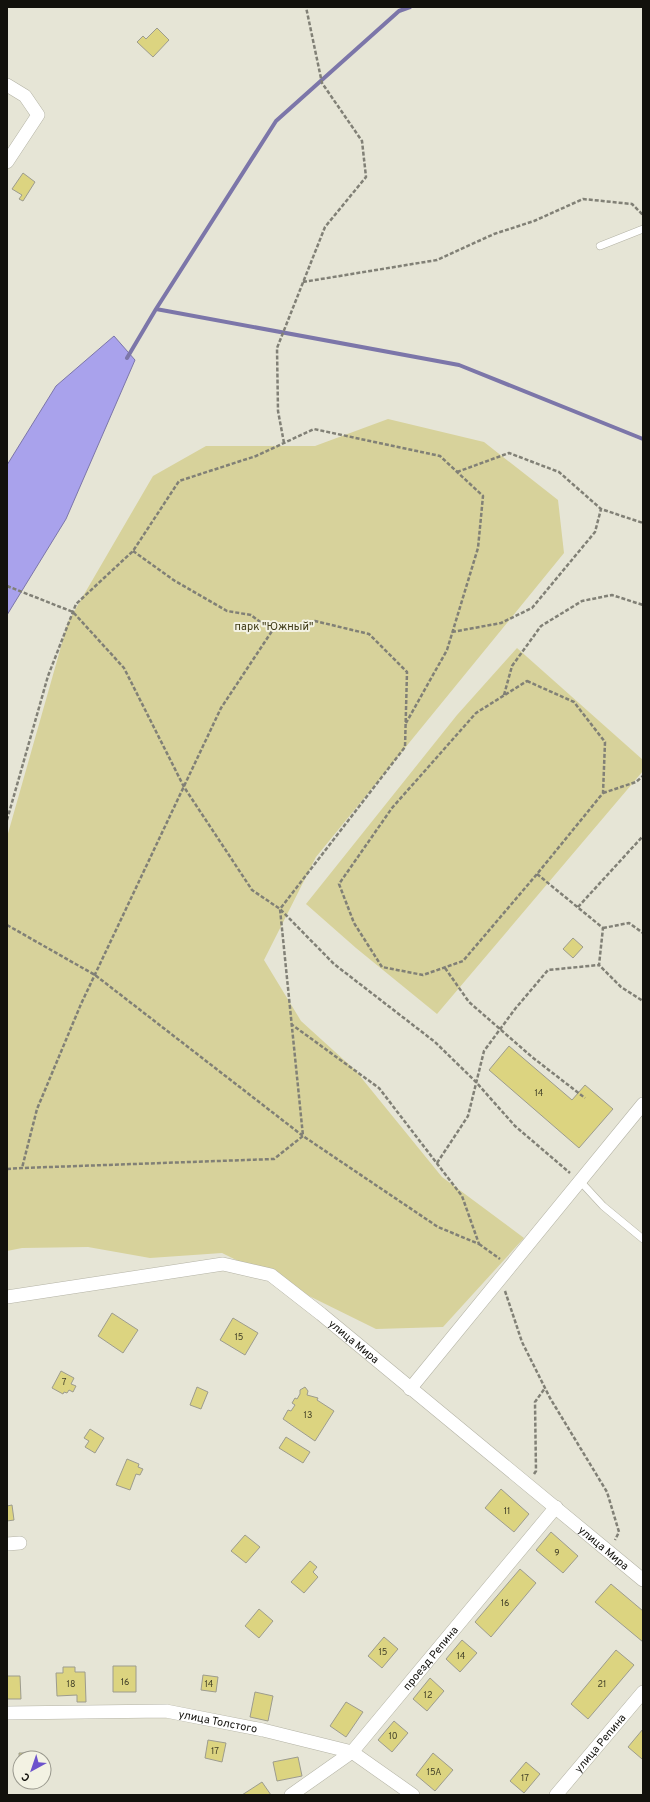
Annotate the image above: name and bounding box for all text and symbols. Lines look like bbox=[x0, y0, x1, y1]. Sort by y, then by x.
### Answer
park label: парк "Южный" bbox=[235, 620, 313, 634]
house number: 14 bbox=[535, 1088, 544, 1099]
street label: улица Мира bbox=[325, 1317, 382, 1367]
house number: 15 bbox=[235, 1332, 243, 1343]
house number: 7 bbox=[62, 1377, 67, 1388]
house number: 13 bbox=[304, 1410, 312, 1421]
house number: 11 bbox=[504, 1506, 510, 1517]
street label: улица Мира bbox=[575, 1523, 632, 1574]
house number: 9 bbox=[554, 1548, 560, 1559]
house number: 16 bbox=[501, 1598, 509, 1609]
street label: проезд Репина bbox=[400, 1624, 462, 1693]
house number: 15 bbox=[379, 1647, 387, 1658]
house number: 14 bbox=[457, 1651, 466, 1662]
house number: 16 bbox=[121, 1677, 129, 1688]
house number: 18 bbox=[67, 1679, 75, 1690]
house number: 14 bbox=[205, 1679, 214, 1690]
house number: 21 bbox=[598, 1679, 606, 1690]
house number: 12 bbox=[424, 1690, 432, 1701]
street label: улица Толстого bbox=[177, 1708, 258, 1737]
street label: улица Репина bbox=[572, 1711, 630, 1776]
house number: 10 bbox=[388, 1731, 398, 1742]
house number: 17 bbox=[211, 1746, 219, 1757]
north arrow bbox=[12, 1750, 52, 1790]
house number: 15А bbox=[427, 1767, 441, 1778]
text: С bbox=[19, 1769, 33, 1785]
house number: 17 bbox=[521, 1773, 529, 1784]

